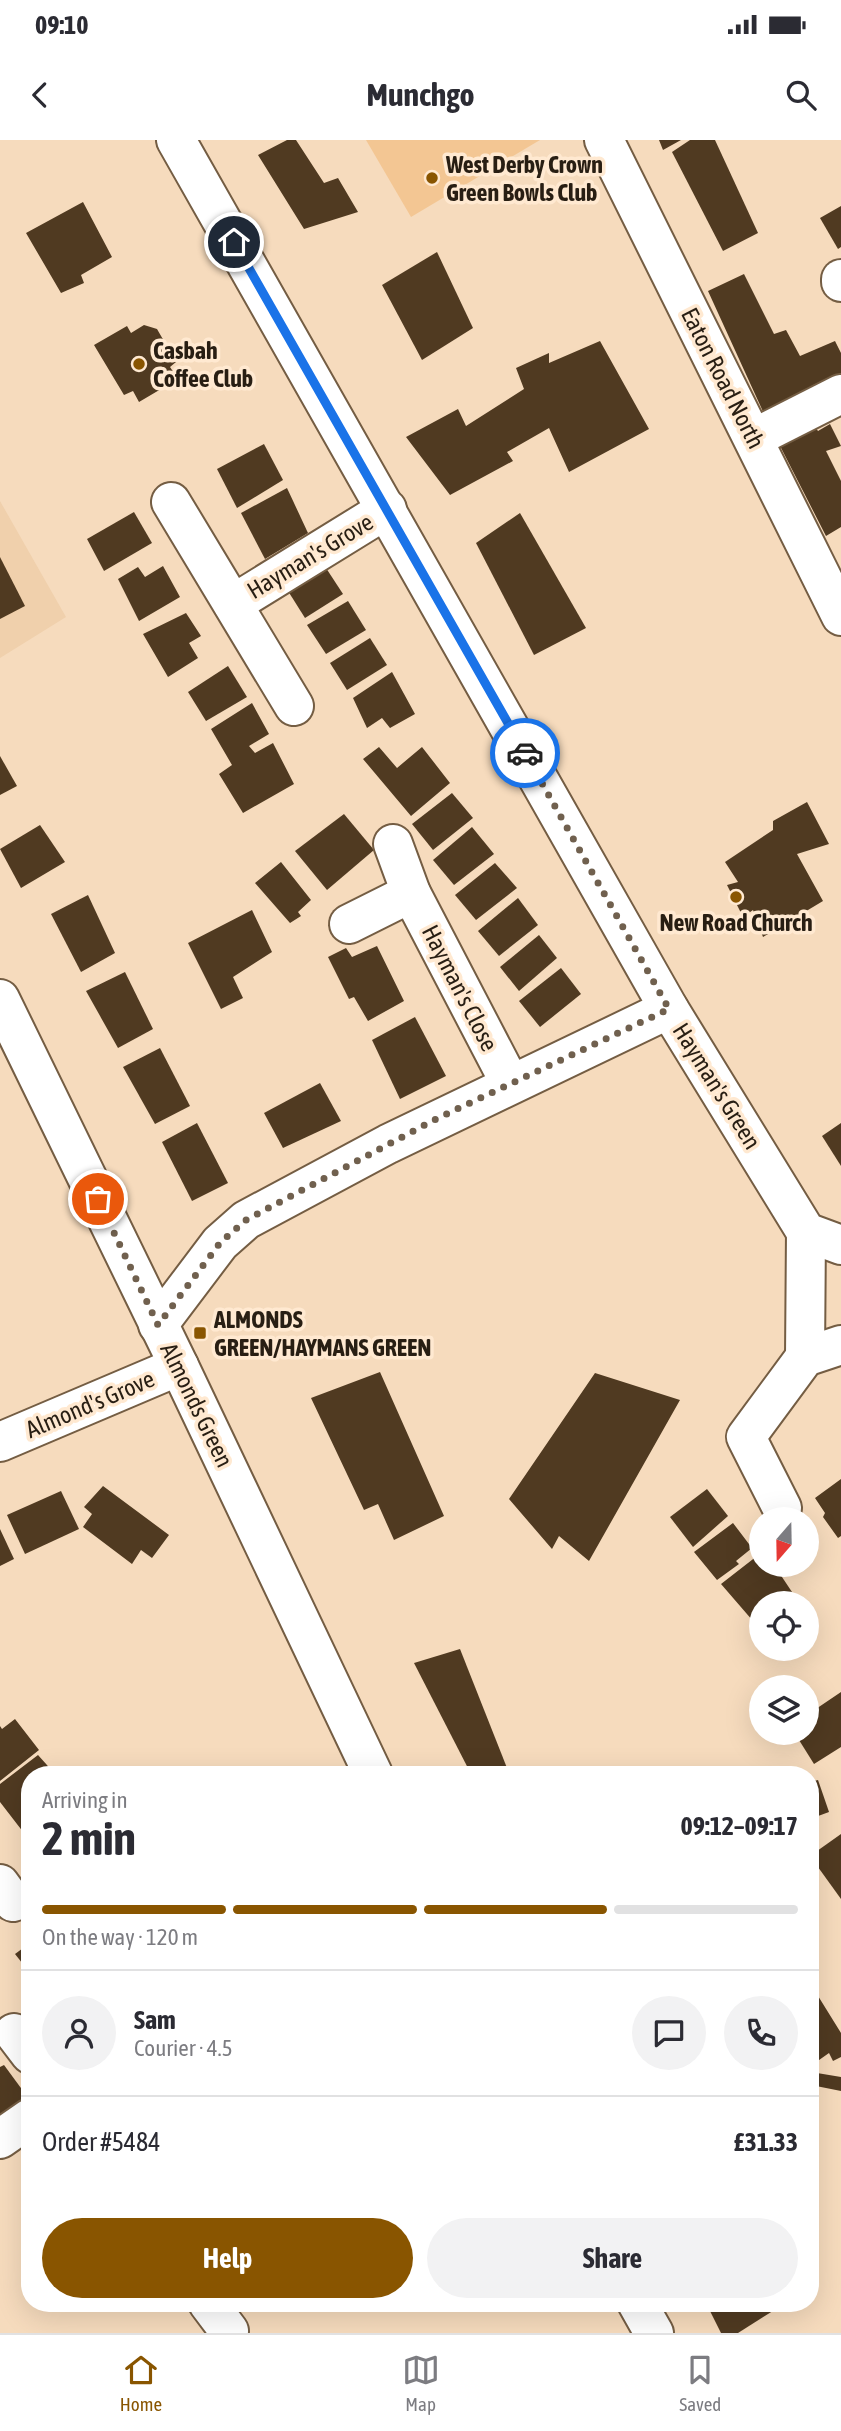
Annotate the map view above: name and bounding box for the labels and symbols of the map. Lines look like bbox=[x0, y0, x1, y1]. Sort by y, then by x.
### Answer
place label: West Derby Crown Green Bowls Club bbox=[445, 151, 603, 206]
marker: West Derby Crown Green Bowls Club bbox=[424, 170, 440, 186]
pin bbox=[204, 212, 264, 272]
street label: Eaton Road North bbox=[676, 303, 770, 453]
place label: Casbah Coffee Club bbox=[153, 337, 253, 392]
marker: Casbah Coffee Club bbox=[131, 356, 147, 372]
street label: Hayman's Grove bbox=[242, 508, 378, 604]
courier bbox=[490, 718, 560, 788]
marker: New Road Church bbox=[728, 889, 744, 905]
place label: New Road Church bbox=[659, 909, 813, 936]
street label: Hayman's Close bbox=[417, 920, 503, 1056]
street label: Hayman's Green bbox=[668, 1018, 766, 1154]
pin bbox=[68, 1169, 128, 1229]
place label: ALMONDS GREEN/HAYMANS GREEN bbox=[213, 1306, 431, 1361]
marker: ALMONDS GREEN/HAYMANS GREEN bbox=[192, 1325, 208, 1341]
street label: Almonds Green bbox=[155, 1339, 239, 1471]
street label: Almond's Grove bbox=[22, 1365, 158, 1443]
north arrow bbox=[749, 1507, 819, 1577]

